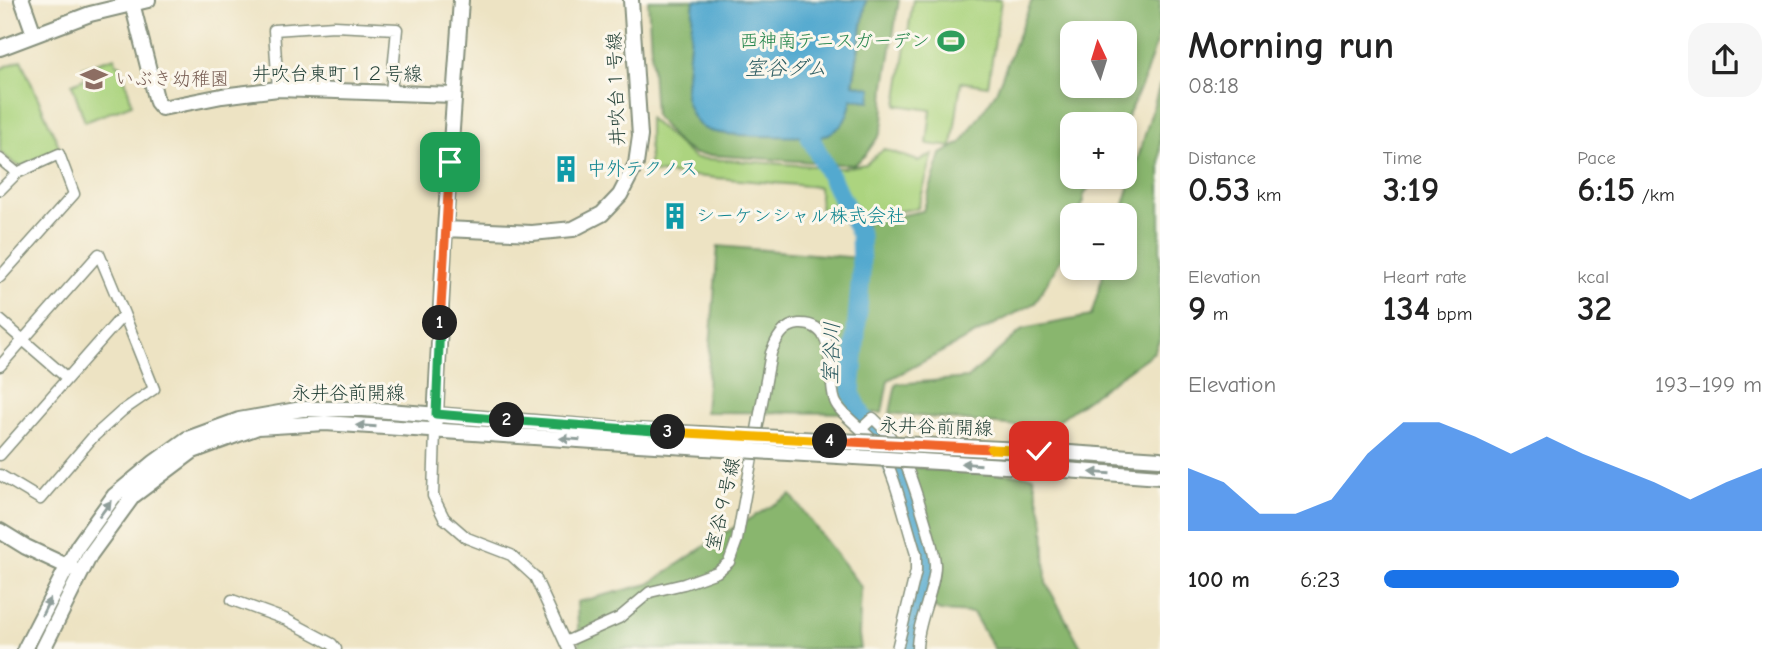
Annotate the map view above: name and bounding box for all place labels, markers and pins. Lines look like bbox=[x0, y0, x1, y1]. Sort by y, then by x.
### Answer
sports icon: 西神南テニスガーデン bbox=[936, 26, 966, 56]
place label: 西神南テニスガーデン bbox=[740, 30, 930, 52]
school or university icon: いぶき幼稚園 bbox=[79, 64, 109, 94]
place label: いぶき幼稚園 bbox=[115, 68, 229, 90]
pin bbox=[420, 132, 480, 192]
building icon: 中外テクノス bbox=[551, 154, 581, 184]
place label: 中外テクノス bbox=[587, 158, 698, 180]
building icon: シーケンシャル株式会社 bbox=[660, 201, 690, 231]
place label: シーケンシャル株式会社 bbox=[696, 205, 905, 227]
pin: 1 bbox=[422, 306, 458, 340]
pin: 2 bbox=[490, 402, 524, 438]
pin: 3 bbox=[650, 414, 686, 450]
pin bbox=[1009, 421, 1069, 481]
pin: 4 bbox=[812, 424, 848, 458]

